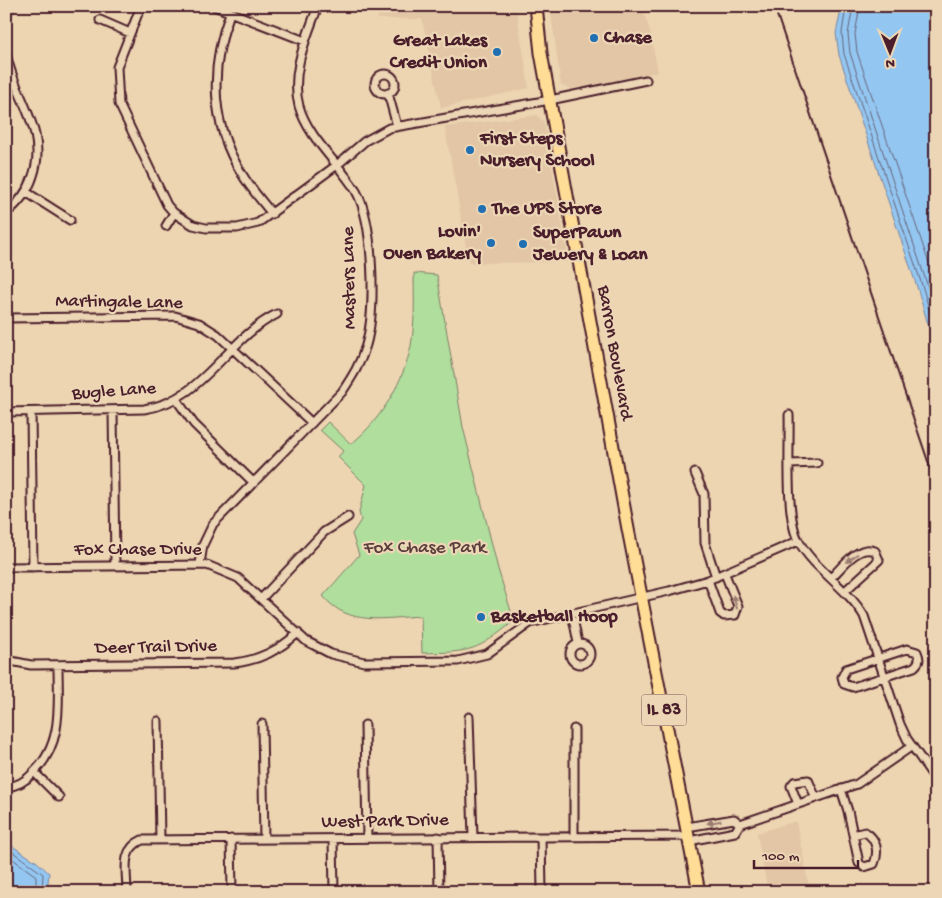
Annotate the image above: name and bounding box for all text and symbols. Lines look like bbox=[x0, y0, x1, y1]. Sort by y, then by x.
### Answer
place label: Chase bbox=[603, 27, 653, 50]
north arrow bbox=[864, 28, 914, 78]
place label: Great Lakes Credit Union bbox=[389, 30, 488, 75]
marker: Chase bbox=[588, 32, 600, 44]
marker: Great Lakes Credit Union bbox=[491, 46, 503, 58]
text: N bbox=[885, 54, 895, 71]
place label: First Steps Nursery School bbox=[479, 128, 595, 173]
marker: First Steps Nursery School bbox=[464, 144, 476, 156]
place label: The UPS Store bbox=[490, 198, 603, 221]
marker: The UPS Store bbox=[476, 203, 488, 215]
place label: Lovin' Oven Bakery bbox=[383, 221, 482, 266]
place label: SuperPawn Jewery & Loan bbox=[532, 222, 649, 267]
street label: Masters Lane bbox=[338, 226, 362, 330]
marker: Lovin' Oven Bakery bbox=[485, 237, 497, 249]
marker: SuperPawn Jewery & Loan bbox=[517, 238, 529, 250]
street label: Barron Boulevard bbox=[591, 283, 637, 424]
street label: Martingale Lane bbox=[55, 290, 183, 316]
street label: Bugle Lane bbox=[70, 378, 157, 406]
park label: Fox Chase Park bbox=[363, 537, 488, 560]
street label: Fox Chase Drive bbox=[73, 539, 202, 562]
one-way arrow bbox=[845, 553, 859, 563]
one-way arrow bbox=[731, 595, 739, 610]
place label: Basketball Hoop bbox=[490, 606, 618, 629]
marker: Basketball Hoop bbox=[475, 611, 487, 623]
street label: Deer Trail Drive bbox=[93, 635, 217, 661]
road number: IL 83 bbox=[642, 694, 686, 726]
street label: West Park Drive bbox=[321, 809, 449, 835]
one-way arrow bbox=[706, 819, 722, 827]
scale bar bbox=[754, 838, 858, 870]
text: 100 m bbox=[761, 848, 800, 866]

